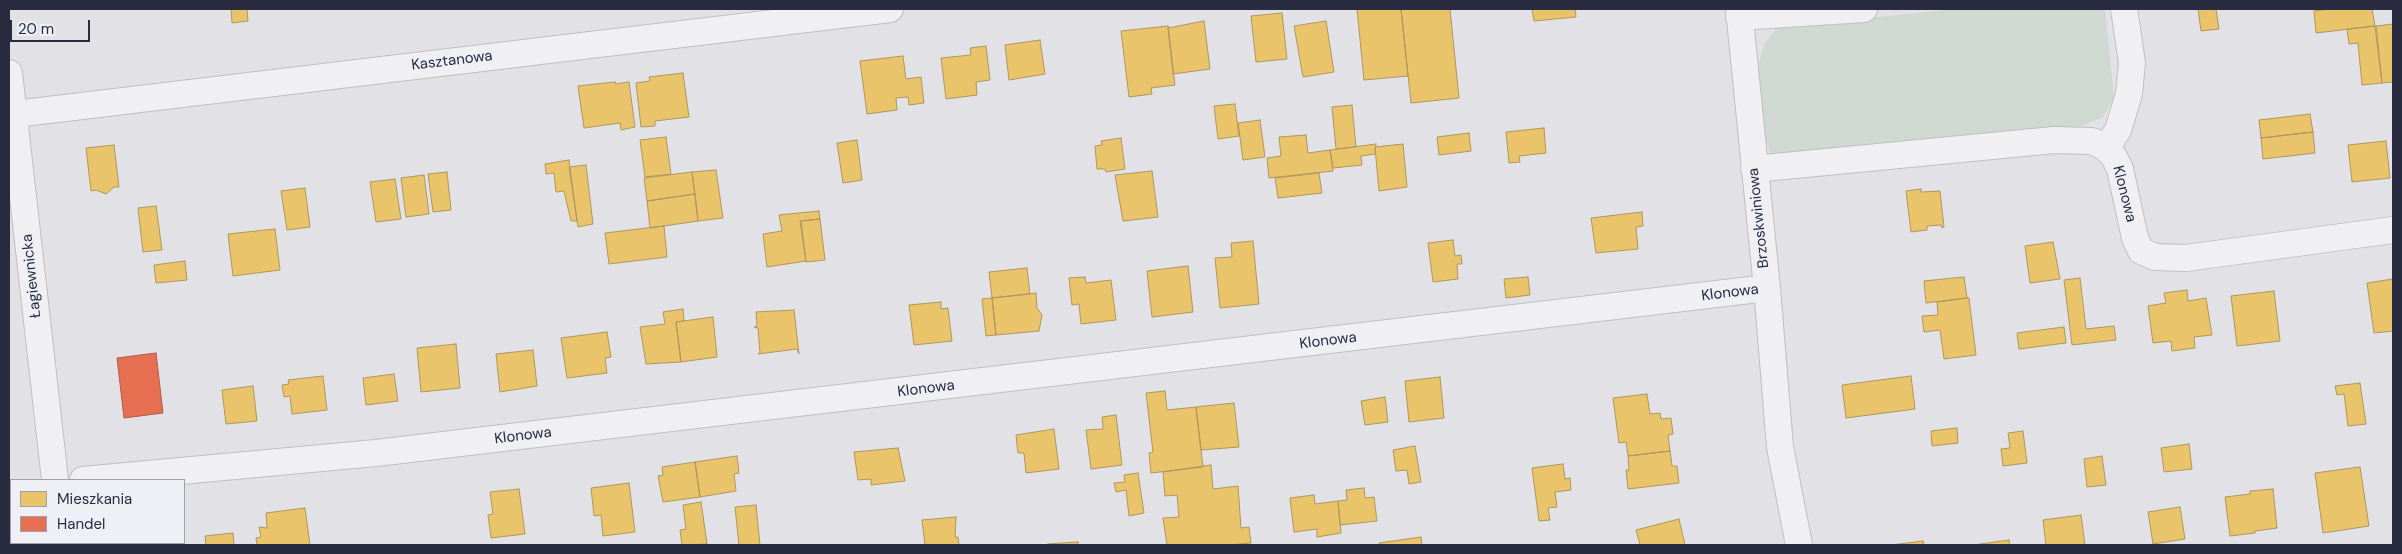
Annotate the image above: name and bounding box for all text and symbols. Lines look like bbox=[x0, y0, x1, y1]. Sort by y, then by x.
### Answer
scale bar bbox=[12, 10, 92, 42]
text: 20 m bbox=[18, 19, 54, 39]
street label: Kasztanowa bbox=[410, 47, 494, 75]
street label: Klonowa bbox=[2108, 164, 2140, 224]
street label: Brzoskwiniowa bbox=[1745, 167, 1773, 269]
street label: Łagiewnicka bbox=[19, 233, 45, 319]
street label: Klonowa bbox=[1700, 281, 1760, 305]
street label: Klonowa bbox=[1298, 329, 1358, 353]
street label: Klonowa bbox=[896, 377, 956, 401]
street label: Klonowa bbox=[493, 424, 553, 448]
legend bbox=[10, 479, 185, 544]
text: Mieszkania bbox=[57, 489, 132, 509]
text: Handel bbox=[57, 514, 105, 534]

